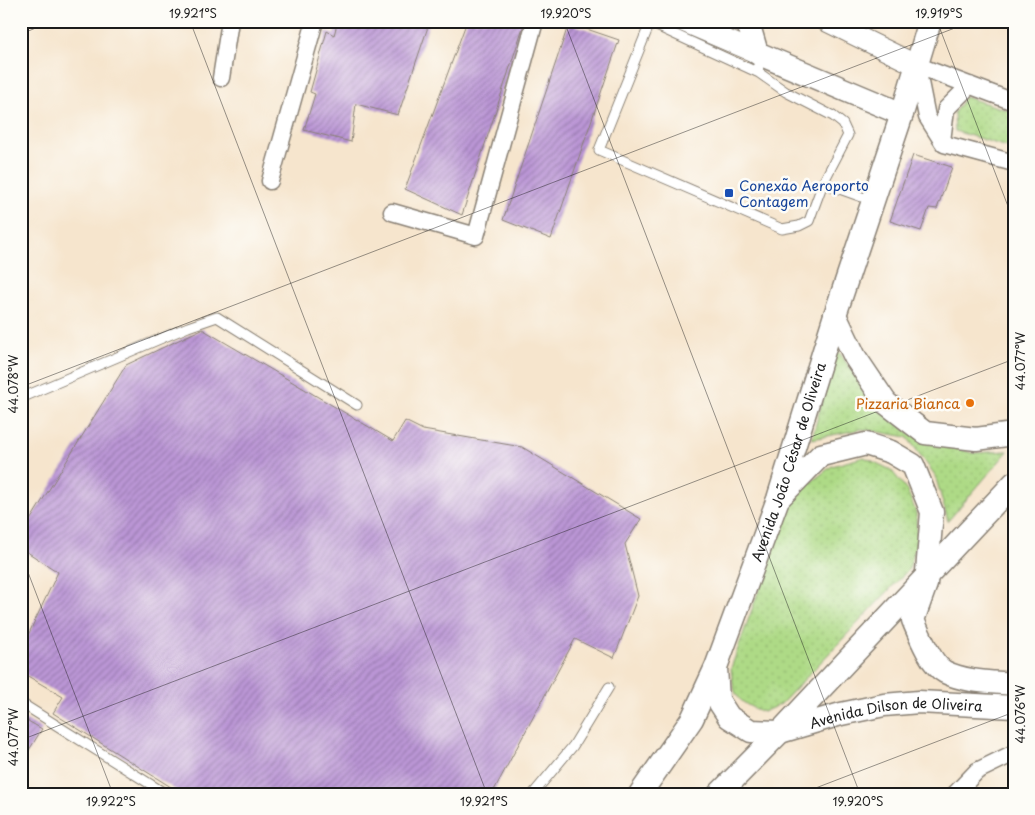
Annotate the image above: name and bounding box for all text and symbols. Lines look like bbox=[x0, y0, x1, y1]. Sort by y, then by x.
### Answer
text: 19.921°S bbox=[169, 4, 217, 22]
text: 19.920°S bbox=[540, 4, 592, 22]
text: 19.919°S bbox=[915, 4, 963, 22]
place label: Conexão Aeroporto Contagem bbox=[739, 175, 869, 212]
marker: Conexão Aeroporto Contagem bbox=[723, 187, 735, 199]
text: 44.077°W bbox=[1011, 331, 1029, 390]
text: 44.078°W bbox=[4, 354, 22, 413]
street label: Avenida João César de Oliveira bbox=[745, 359, 830, 564]
place label: Pizzaria Bianca bbox=[856, 393, 960, 414]
marker: Pizzaria Bianca bbox=[964, 397, 976, 409]
text: 44.076°W bbox=[1011, 684, 1029, 743]
street label: Avenida Dilson de Oliveira bbox=[807, 691, 983, 733]
text: 44.077°W bbox=[4, 707, 22, 766]
text: 19.922°S bbox=[86, 792, 136, 810]
text: 19.921°S bbox=[460, 792, 508, 810]
text: 19.920°S bbox=[832, 792, 884, 810]

